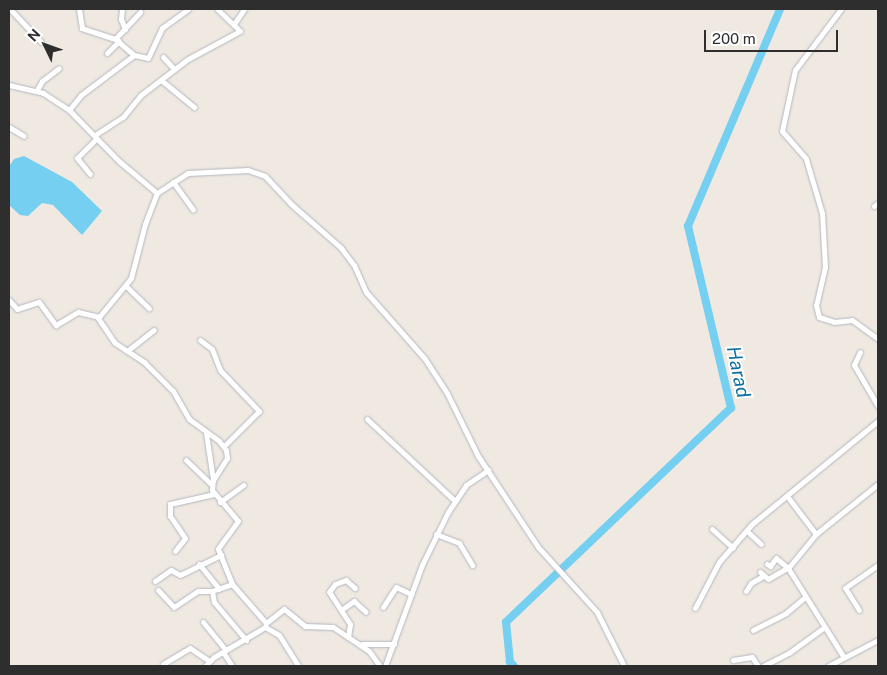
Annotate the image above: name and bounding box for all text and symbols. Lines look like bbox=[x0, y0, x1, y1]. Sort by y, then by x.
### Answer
north arrow bbox=[20, 20, 70, 70]
scale bar bbox=[707, 20, 841, 52]
text: N bbox=[24, 26, 43, 44]
text: 200 m bbox=[712, 30, 756, 47]
water label: Harad bbox=[721, 344, 755, 400]

